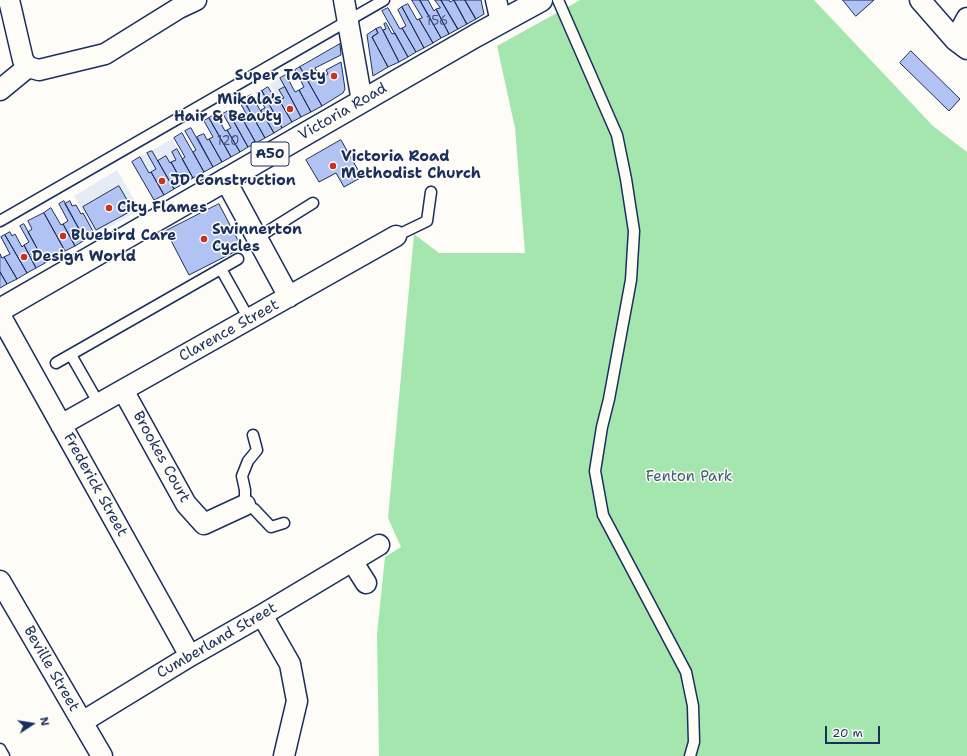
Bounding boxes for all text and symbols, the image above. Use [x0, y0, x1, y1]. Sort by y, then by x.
house number: 156 [426, 14, 448, 30]
place label: Super Tasty [235, 67, 326, 85]
marker: Super Tasty [329, 71, 339, 81]
street label: Victoria Road [296, 79, 390, 145]
place label: Mikala's Hair & Beauty [174, 91, 282, 126]
marker: Mikala's Hair & Beauty [285, 104, 295, 114]
house number: 120 [217, 134, 239, 150]
road number: A50 [251, 142, 289, 166]
place label: Victoria Road Methodist Church [341, 148, 481, 183]
marker: Victoria Road Methodist Church [328, 161, 338, 171]
place label: JD Construction [170, 172, 296, 190]
marker: JD Construction [157, 176, 167, 186]
place label: City Flames [117, 199, 207, 217]
marker: City Flames [104, 203, 114, 213]
place label: Swinnerton Cycles [212, 221, 302, 256]
place label: Bluebird Care [71, 227, 176, 245]
marker: Bluebird Care [58, 231, 68, 241]
marker: Swinnerton Cycles [199, 234, 209, 244]
place label: Design World [32, 248, 136, 266]
marker: Design World [19, 252, 29, 262]
street label: Clarence Street [176, 296, 282, 366]
street label: Brookes Court [128, 408, 194, 506]
street label: Frederick Street [59, 430, 131, 540]
park label: Fenton Park [646, 468, 732, 486]
street label: Cumberland Street [154, 599, 280, 683]
street label: Beville Street [19, 623, 83, 715]
north arrow [12, 704, 52, 744]
text: N [36, 716, 52, 727]
scale bar [827, 718, 882, 744]
text: 20 m [832, 725, 863, 741]

